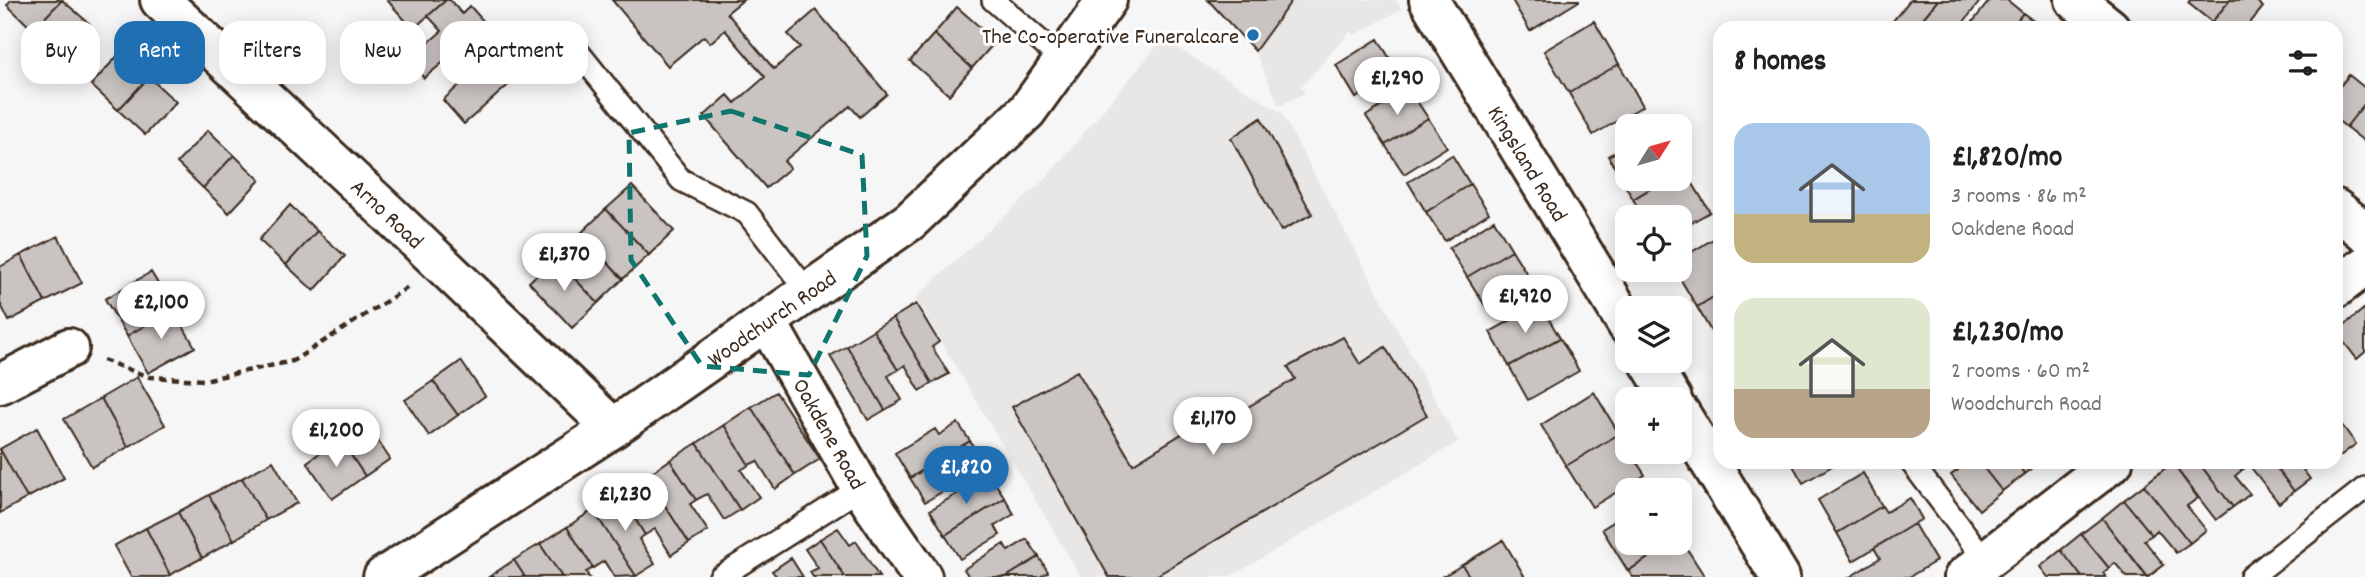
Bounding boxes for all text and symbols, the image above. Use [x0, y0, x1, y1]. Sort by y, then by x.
chip: Buy [21, 21, 100, 84]
chip: Rent [114, 21, 205, 84]
chip: Filters [219, 21, 326, 84]
chip: New [340, 21, 426, 84]
chip: Apartment [440, 21, 588, 84]
place label: The Co-operative Funeralcare [982, 22, 1239, 55]
marker: The Co-operative Funeralcare [1245, 27, 1261, 43]
text: 8 homes [1734, 42, 1826, 85]
icon: filters [2284, 44, 2322, 82]
pin: £1,290 [1340, 58, 1454, 117]
text: £1,290 [1370, 63, 1424, 96]
street label: Kingsland Road [1477, 100, 1574, 229]
north arrow [1615, 114, 1692, 191]
map controls [1615, 114, 1692, 555]
text: £1,820/mo [1951, 138, 2062, 181]
icon: home [1790, 151, 1874, 235]
street label: Arno Road [341, 173, 430, 259]
text: 3 rooms · 86 m² [1951, 181, 2087, 214]
button: locate [1615, 205, 1692, 282]
text: Oakdene Road [1951, 214, 2074, 247]
pin: £1,370 [507, 233, 621, 293]
text: £1,370 [538, 239, 590, 272]
street label: Woodchurch Road [702, 264, 845, 377]
pin: £1,920 [1468, 276, 1582, 335]
text: £1,920 [1498, 281, 1552, 314]
pin: £2,100 [104, 282, 218, 341]
text: £2,100 [133, 287, 189, 320]
button: layers [1615, 296, 1692, 373]
text: £1,230/mo [1951, 313, 2064, 356]
icon: home [1790, 326, 1874, 410]
text: 2 rooms · 60 m² [1951, 356, 2090, 389]
street label: Oakdene Road [782, 373, 872, 497]
button: + [1615, 387, 1692, 464]
text: Woodchurch Road [1951, 389, 2102, 422]
pin: £1,170 [1156, 398, 1270, 457]
text: £1,170 [1189, 403, 1237, 436]
pin: £1,200 [279, 410, 393, 469]
text: £1,200 [308, 415, 364, 448]
pin: £1,820 [909, 447, 1023, 506]
text: £1,820 [940, 452, 992, 485]
pin: £1,230 [568, 474, 682, 533]
button: − [1615, 478, 1692, 555]
text: £1,230 [598, 479, 652, 512]

